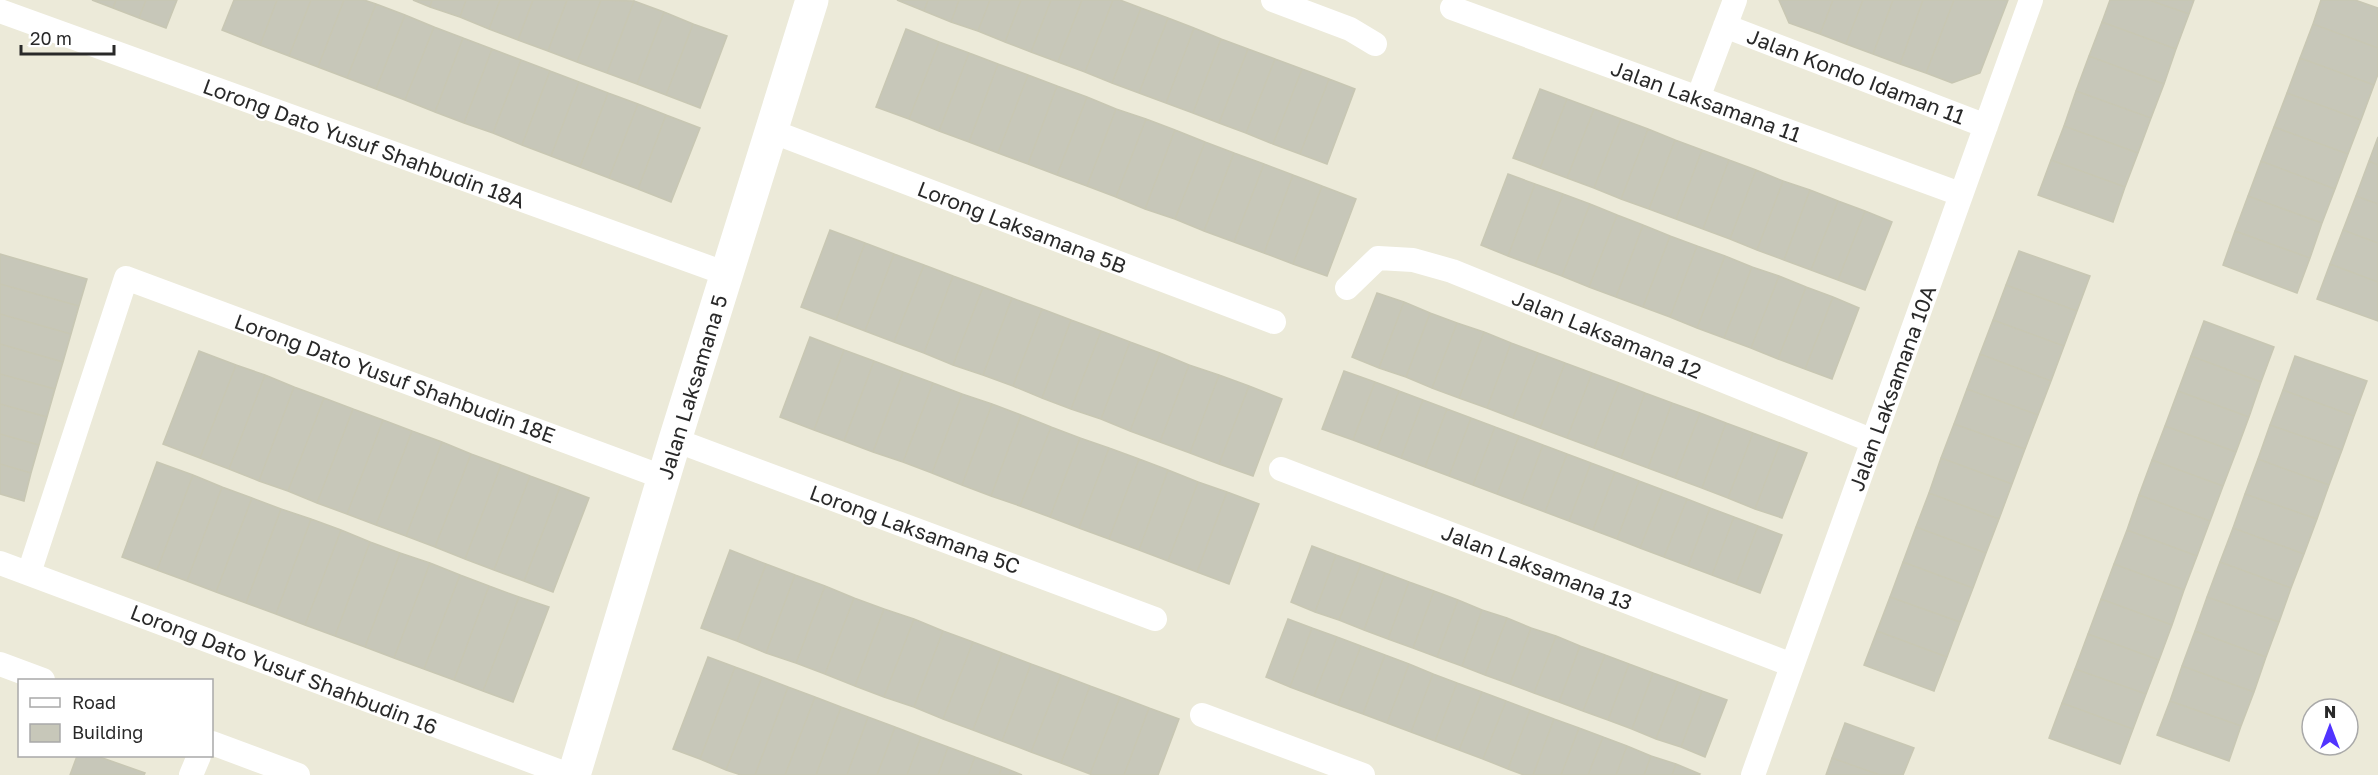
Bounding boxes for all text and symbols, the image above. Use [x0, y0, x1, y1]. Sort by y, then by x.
scale bar [21, 18, 114, 56]
street label: Jalan Kondo Idaman 11 [1744, 22, 1968, 130]
text: 20 m [30, 27, 72, 49]
street label: Jalan Laksamana 11 [1608, 55, 1804, 147]
street label: Lorong Dato Yusuf Shahbudin 18A [199, 73, 529, 213]
street label: Lorong Laksamana 5B [914, 175, 1130, 279]
street label: Jalan Laksamana 10A [1843, 282, 1941, 494]
street label: Jalan Laksamana 12 [1508, 284, 1706, 384]
street label: Jalan Laksamana 5 [652, 291, 732, 483]
street label: Lorong Dato Yusuf Shahbudin 18E [231, 308, 559, 448]
street label: Lorong Laksamana 5C [806, 479, 1024, 579]
street label: Jalan Laksamana 13 [1438, 519, 1636, 615]
street label: Lorong Dato Yusuf Shahbudin 16 [127, 598, 441, 740]
legend [18, 679, 213, 757]
text: Road [72, 691, 116, 713]
north arrow [2300, 697, 2360, 757]
text: N [2324, 702, 2336, 722]
text: Building [72, 721, 143, 743]

